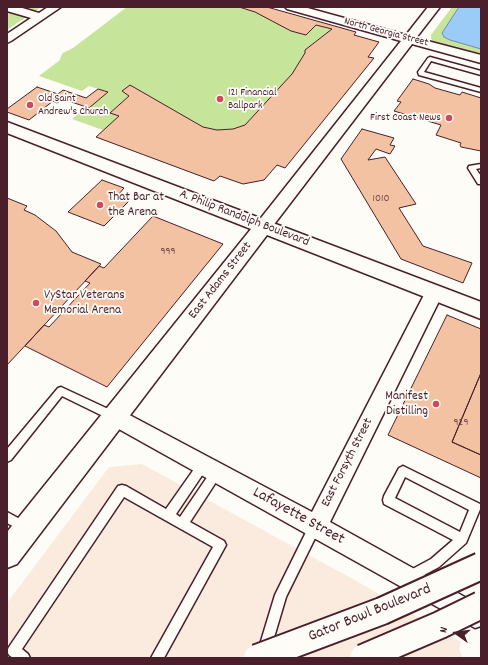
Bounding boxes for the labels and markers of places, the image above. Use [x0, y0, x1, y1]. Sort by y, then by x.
place label: 121 Financial Ballpark [228, 86, 277, 112]
place label: Old Saint Andrew's Church [38, 92, 108, 118]
marker: 121 Financial Ballpark [215, 94, 225, 104]
marker: Old Saint Andrew's Church [25, 100, 35, 110]
place label: First Coast News [370, 111, 441, 125]
marker: First Coast News [444, 113, 454, 123]
place label: That Bar at the Arena [108, 190, 164, 221]
marker: That Bar at the Arena [95, 200, 105, 210]
place label: VyStar Veterans Memorial Arena [44, 288, 125, 319]
marker: VyStar Veterans Memorial Arena [31, 298, 41, 308]
place label: Manifest Distilling [385, 389, 428, 420]
marker: Manifest Distilling [431, 399, 441, 409]

